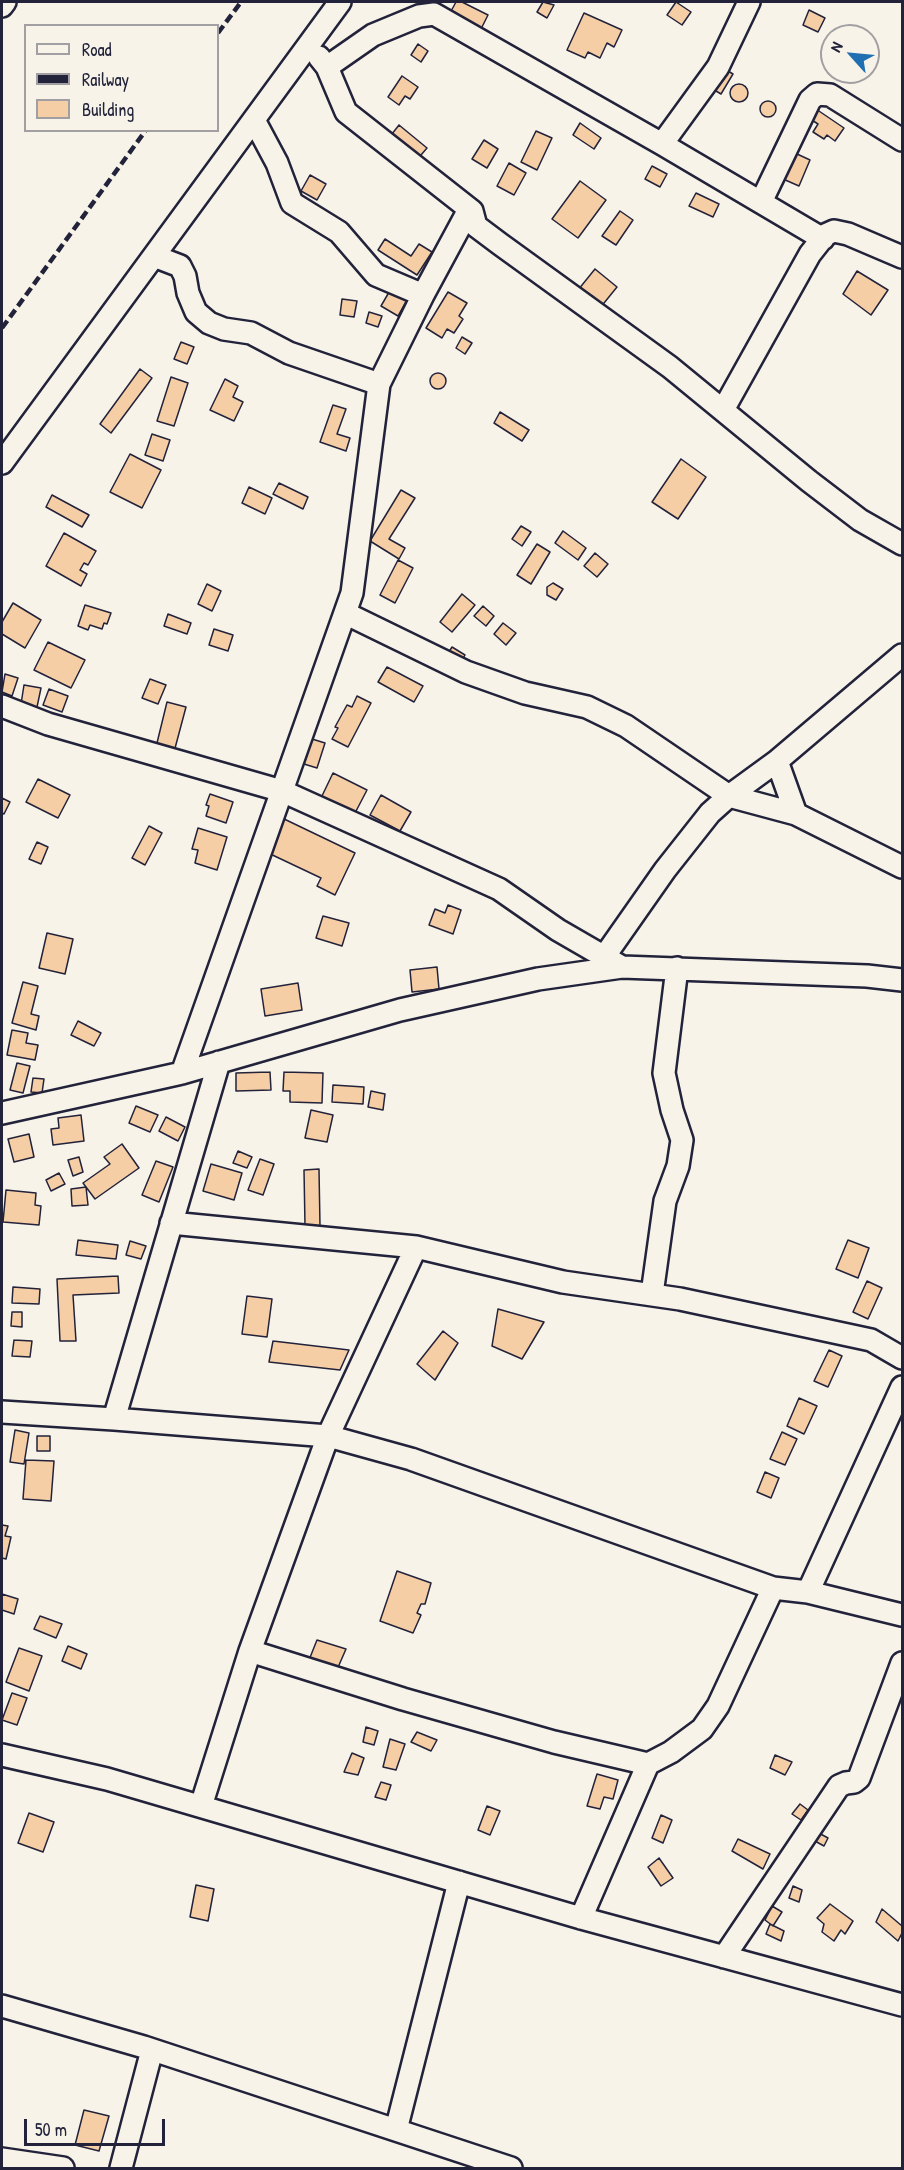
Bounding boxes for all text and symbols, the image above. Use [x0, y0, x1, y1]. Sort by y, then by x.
legend [24, 24, 219, 132]
north arrow [820, 24, 880, 84]
text: Road [82, 37, 112, 62]
text: N [824, 38, 847, 56]
text: Railway [82, 67, 129, 92]
text: Building [82, 97, 134, 122]
scale bar [27, 2107, 168, 2145]
text: 50 m [35, 2117, 67, 2142]

